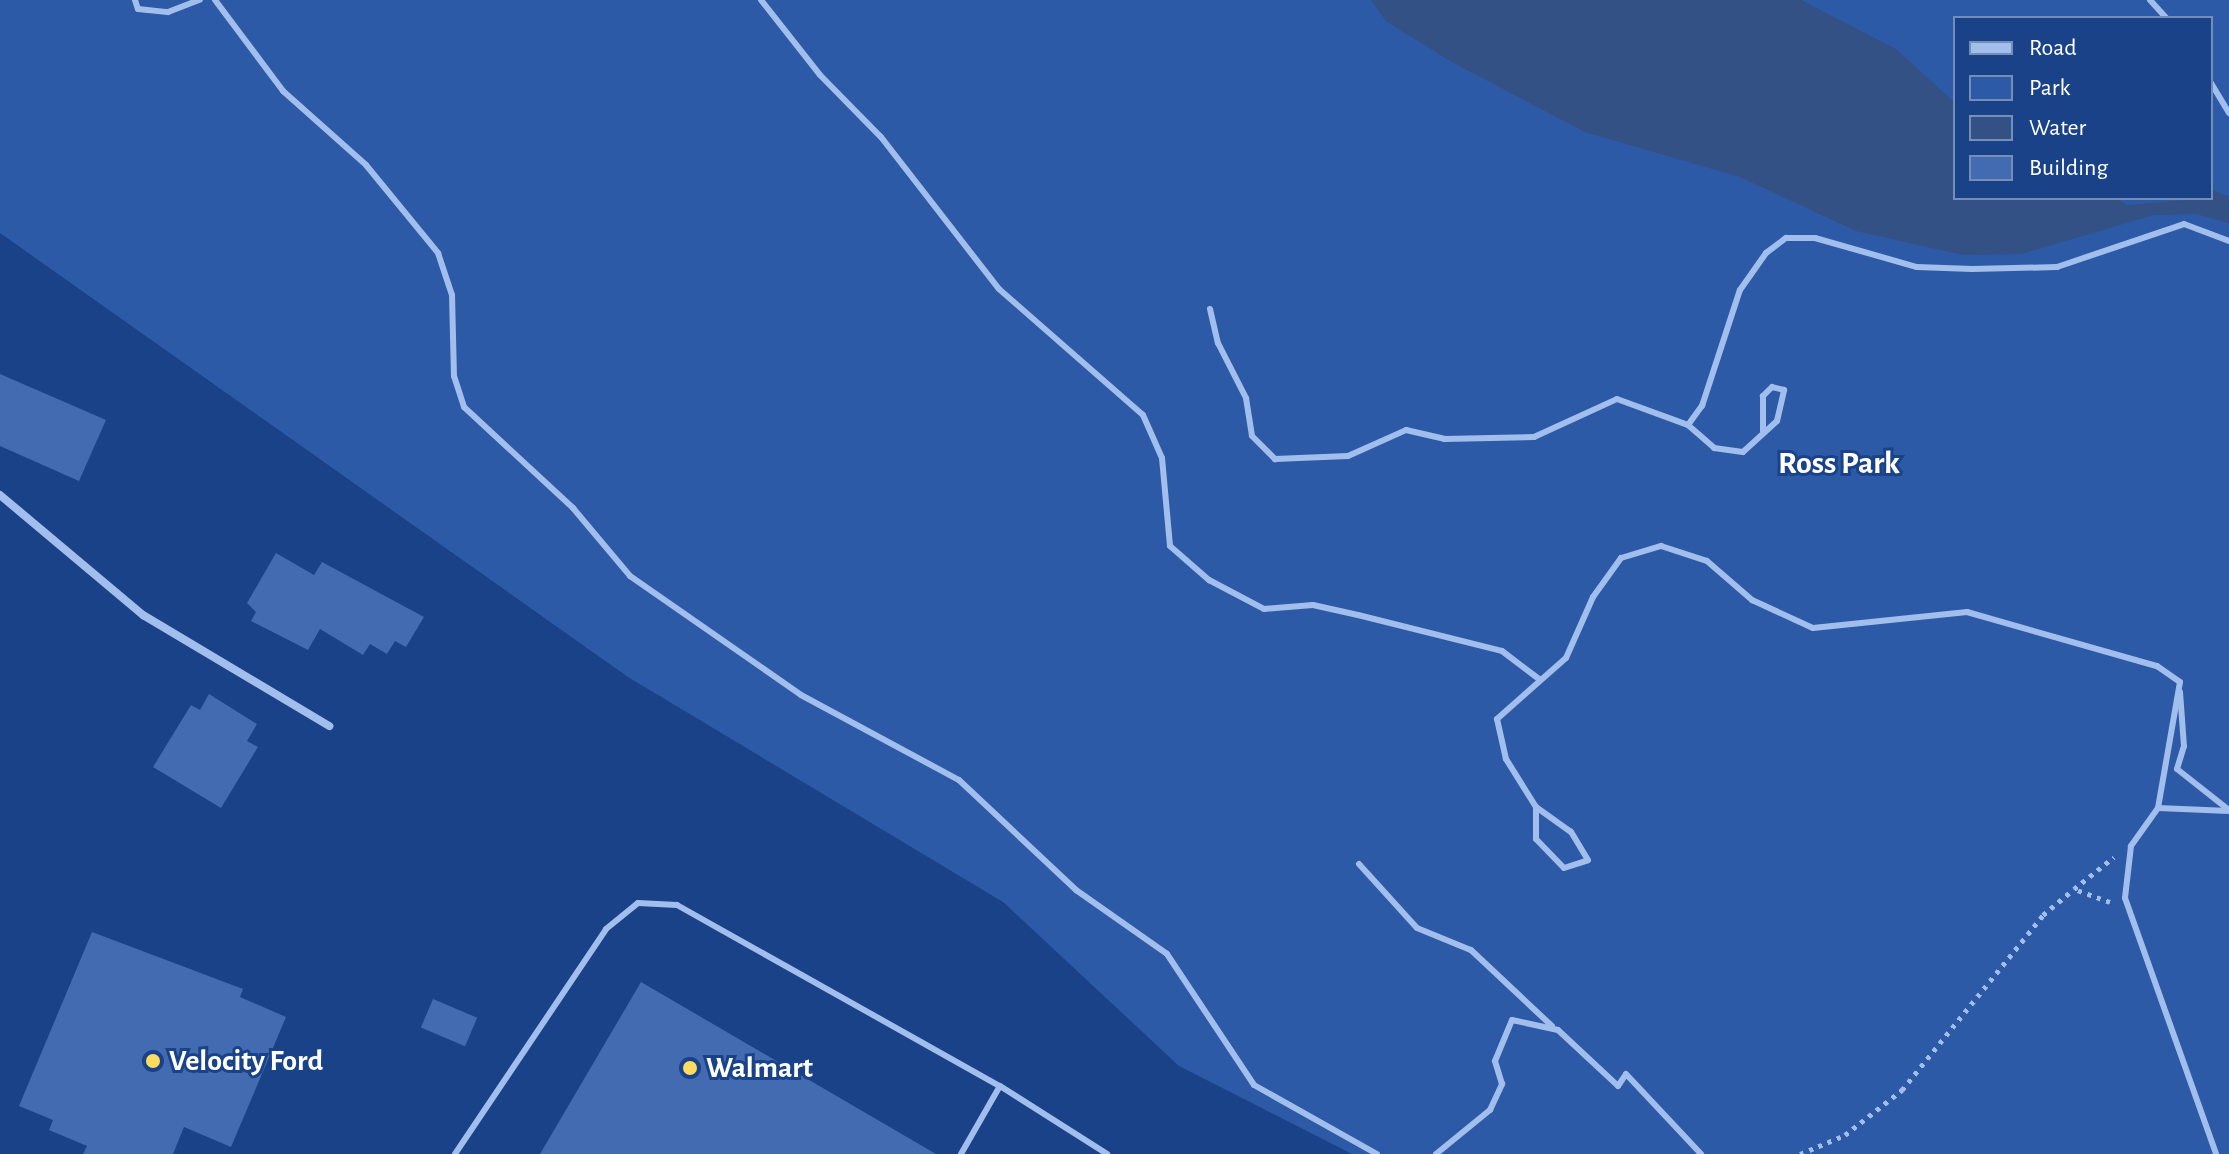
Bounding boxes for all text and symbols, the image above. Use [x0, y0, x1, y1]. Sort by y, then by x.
legend [1953, 16, 2213, 200]
text: Road [2029, 36, 2077, 60]
text: Park [2029, 76, 2070, 100]
text: Water [2029, 116, 2086, 140]
text: Building [2029, 156, 2108, 180]
district label: Ross Park [1778, 444, 1900, 482]
place label: Velocity Ford [169, 1043, 323, 1079]
place label: Walmart [706, 1050, 813, 1086]
marker: Velocity Ford [144, 1052, 162, 1070]
marker: Walmart [681, 1059, 699, 1077]

